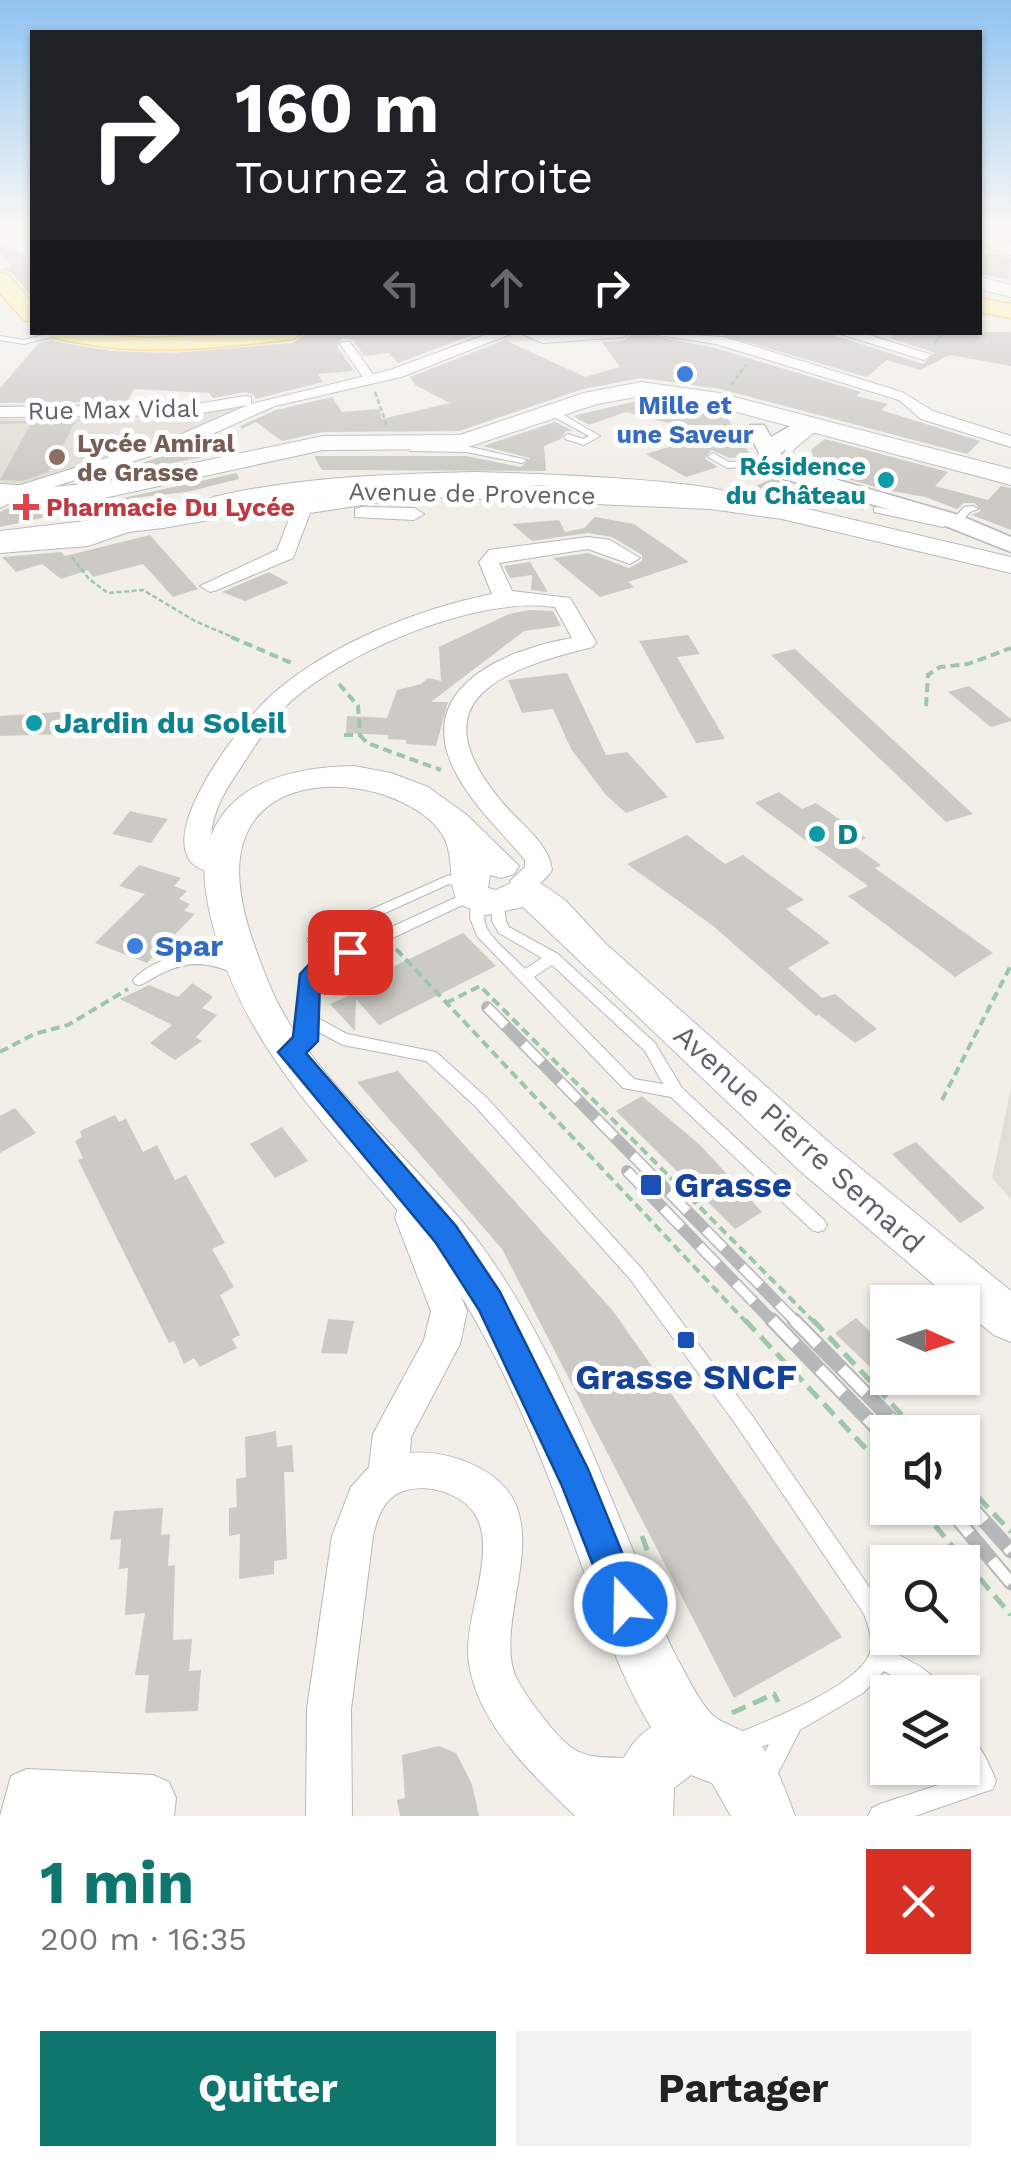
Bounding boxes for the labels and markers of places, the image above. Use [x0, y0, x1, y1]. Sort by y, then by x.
marker: Mille et une Saveur [674, 363, 696, 385]
place label: Mille et une Saveur [616, 391, 754, 449]
place label: Lycée Amiral de Grasse [77, 429, 236, 487]
marker: Lycée Amiral de Grasse [46, 446, 68, 468]
place label: Résidence du Château [726, 452, 866, 510]
marker: Résidence du Château [875, 469, 897, 491]
place label: Pharmacie Du Lycée [46, 493, 295, 522]
marker: Pharmacie Du Lycée [15, 496, 37, 518]
place label: Jardin du Soleil [54, 705, 286, 740]
marker: Jardin du Soleil [23, 712, 45, 734]
place label: D [837, 816, 859, 851]
marker: D [806, 823, 828, 845]
pin [308, 910, 393, 995]
place label: Spar [155, 928, 223, 963]
marker: Spar [124, 935, 146, 957]
place label: Grasse [674, 1164, 792, 1206]
marker: Grasse [638, 1172, 664, 1198]
marker: Grasse SNCF [675, 1329, 697, 1351]
place label: Grasse SNCF [575, 1356, 797, 1398]

